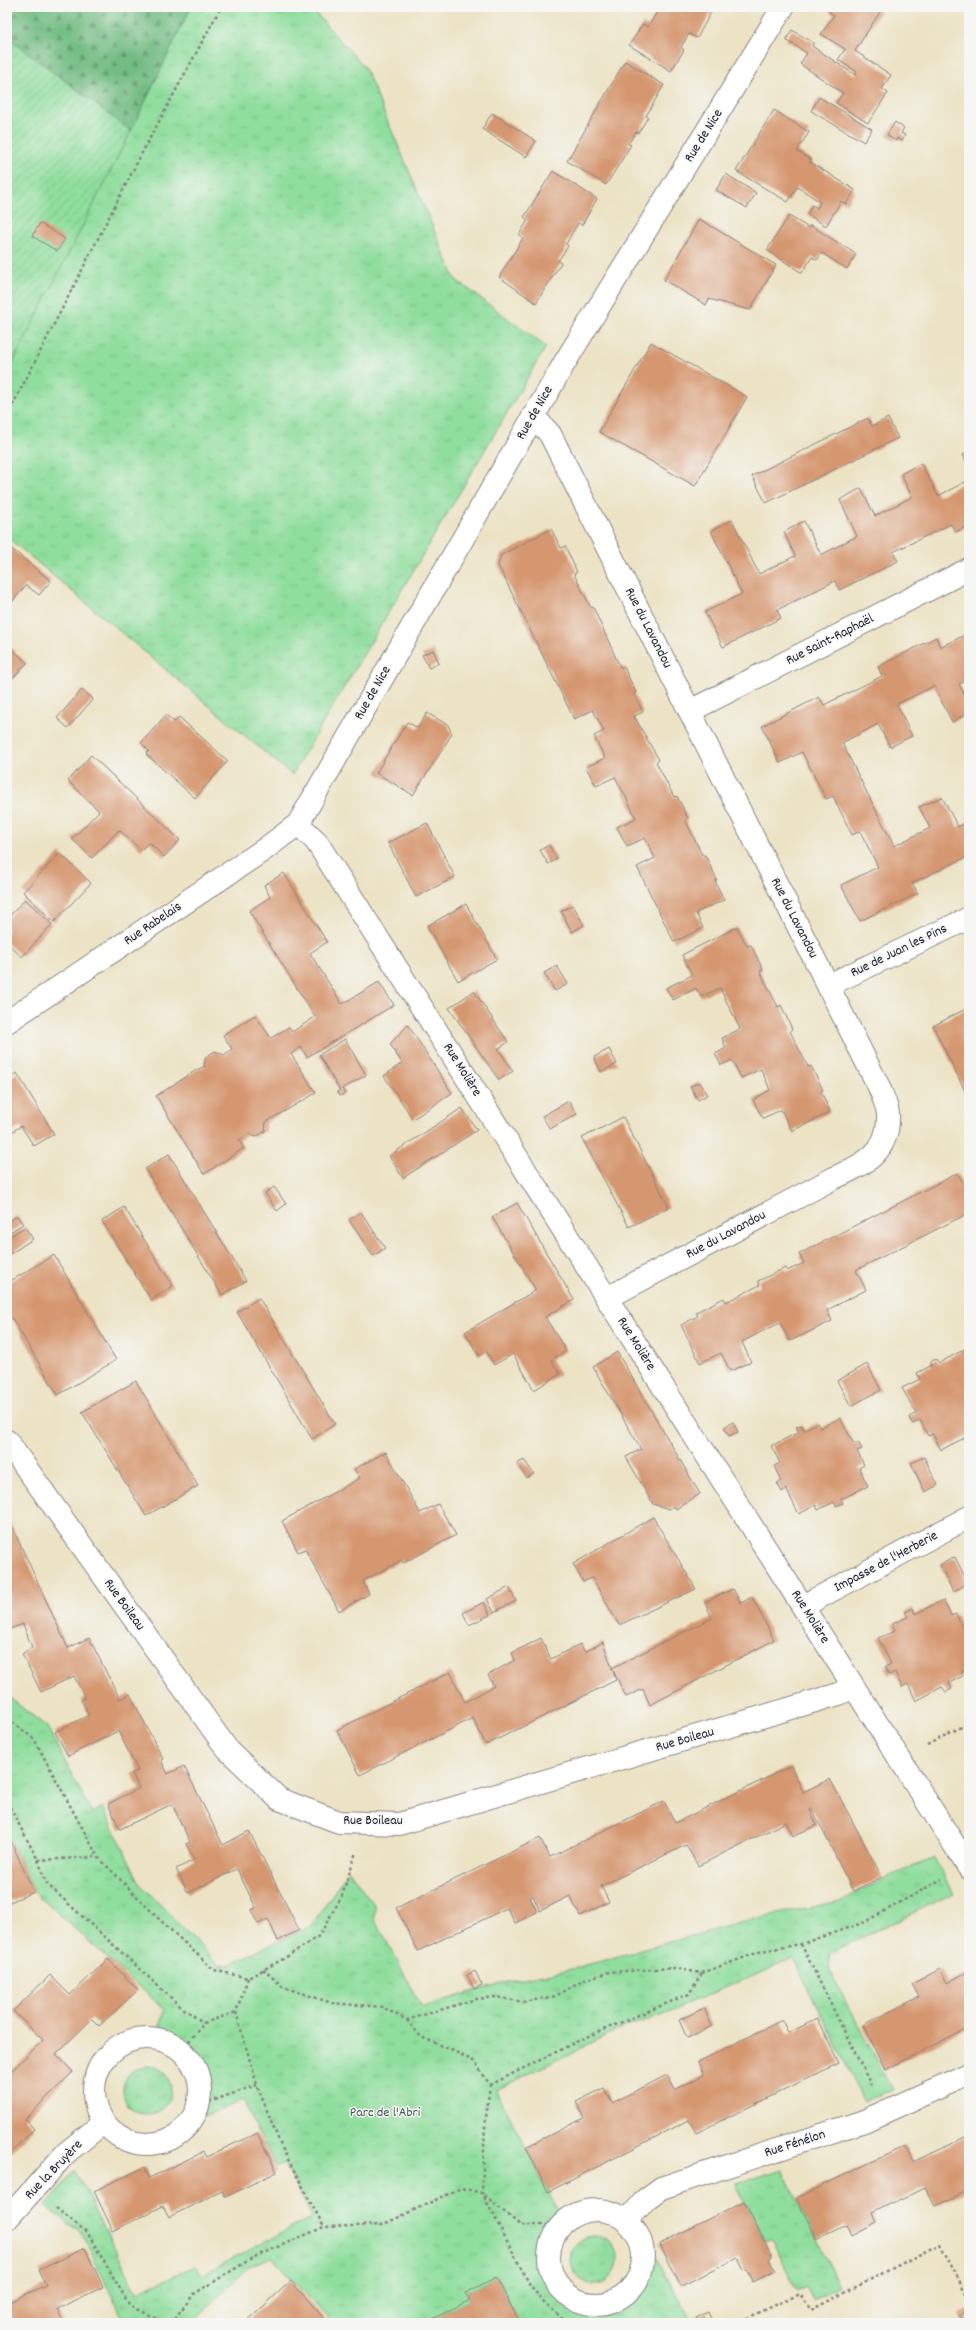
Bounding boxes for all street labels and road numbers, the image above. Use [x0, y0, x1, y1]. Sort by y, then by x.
street label: Rue de Nice [680, 106, 728, 166]
street label: Rue de Nice [511, 382, 559, 444]
street label: Rue du Lavandou [619, 584, 677, 672]
street label: Rue Saint-Raphaël [783, 609, 878, 671]
street label: Rue de Nice [349, 662, 397, 724]
street label: Rue du Lavandou [765, 874, 823, 962]
street label: Rue Rabelais [120, 897, 186, 951]
street label: Rue de Juan les Pins [847, 919, 951, 983]
street label: Rue Molière [438, 1039, 486, 1101]
street label: Rue du Lavandou [682, 1206, 770, 1264]
street label: Rue Molière [612, 1313, 660, 1375]
street label: Impasse de l'Herberie [831, 1526, 941, 1598]
street label: Rue Boileau [98, 1575, 150, 1635]
street label: Rue Molière [786, 1586, 834, 1648]
street label: Rue Boileau [654, 1722, 716, 1758]
street label: Rue Boileau [343, 1811, 403, 1831]
street label: Rue Fénélon [762, 2125, 828, 2163]
street label: Rue la Bruyère [20, 2136, 88, 2204]

